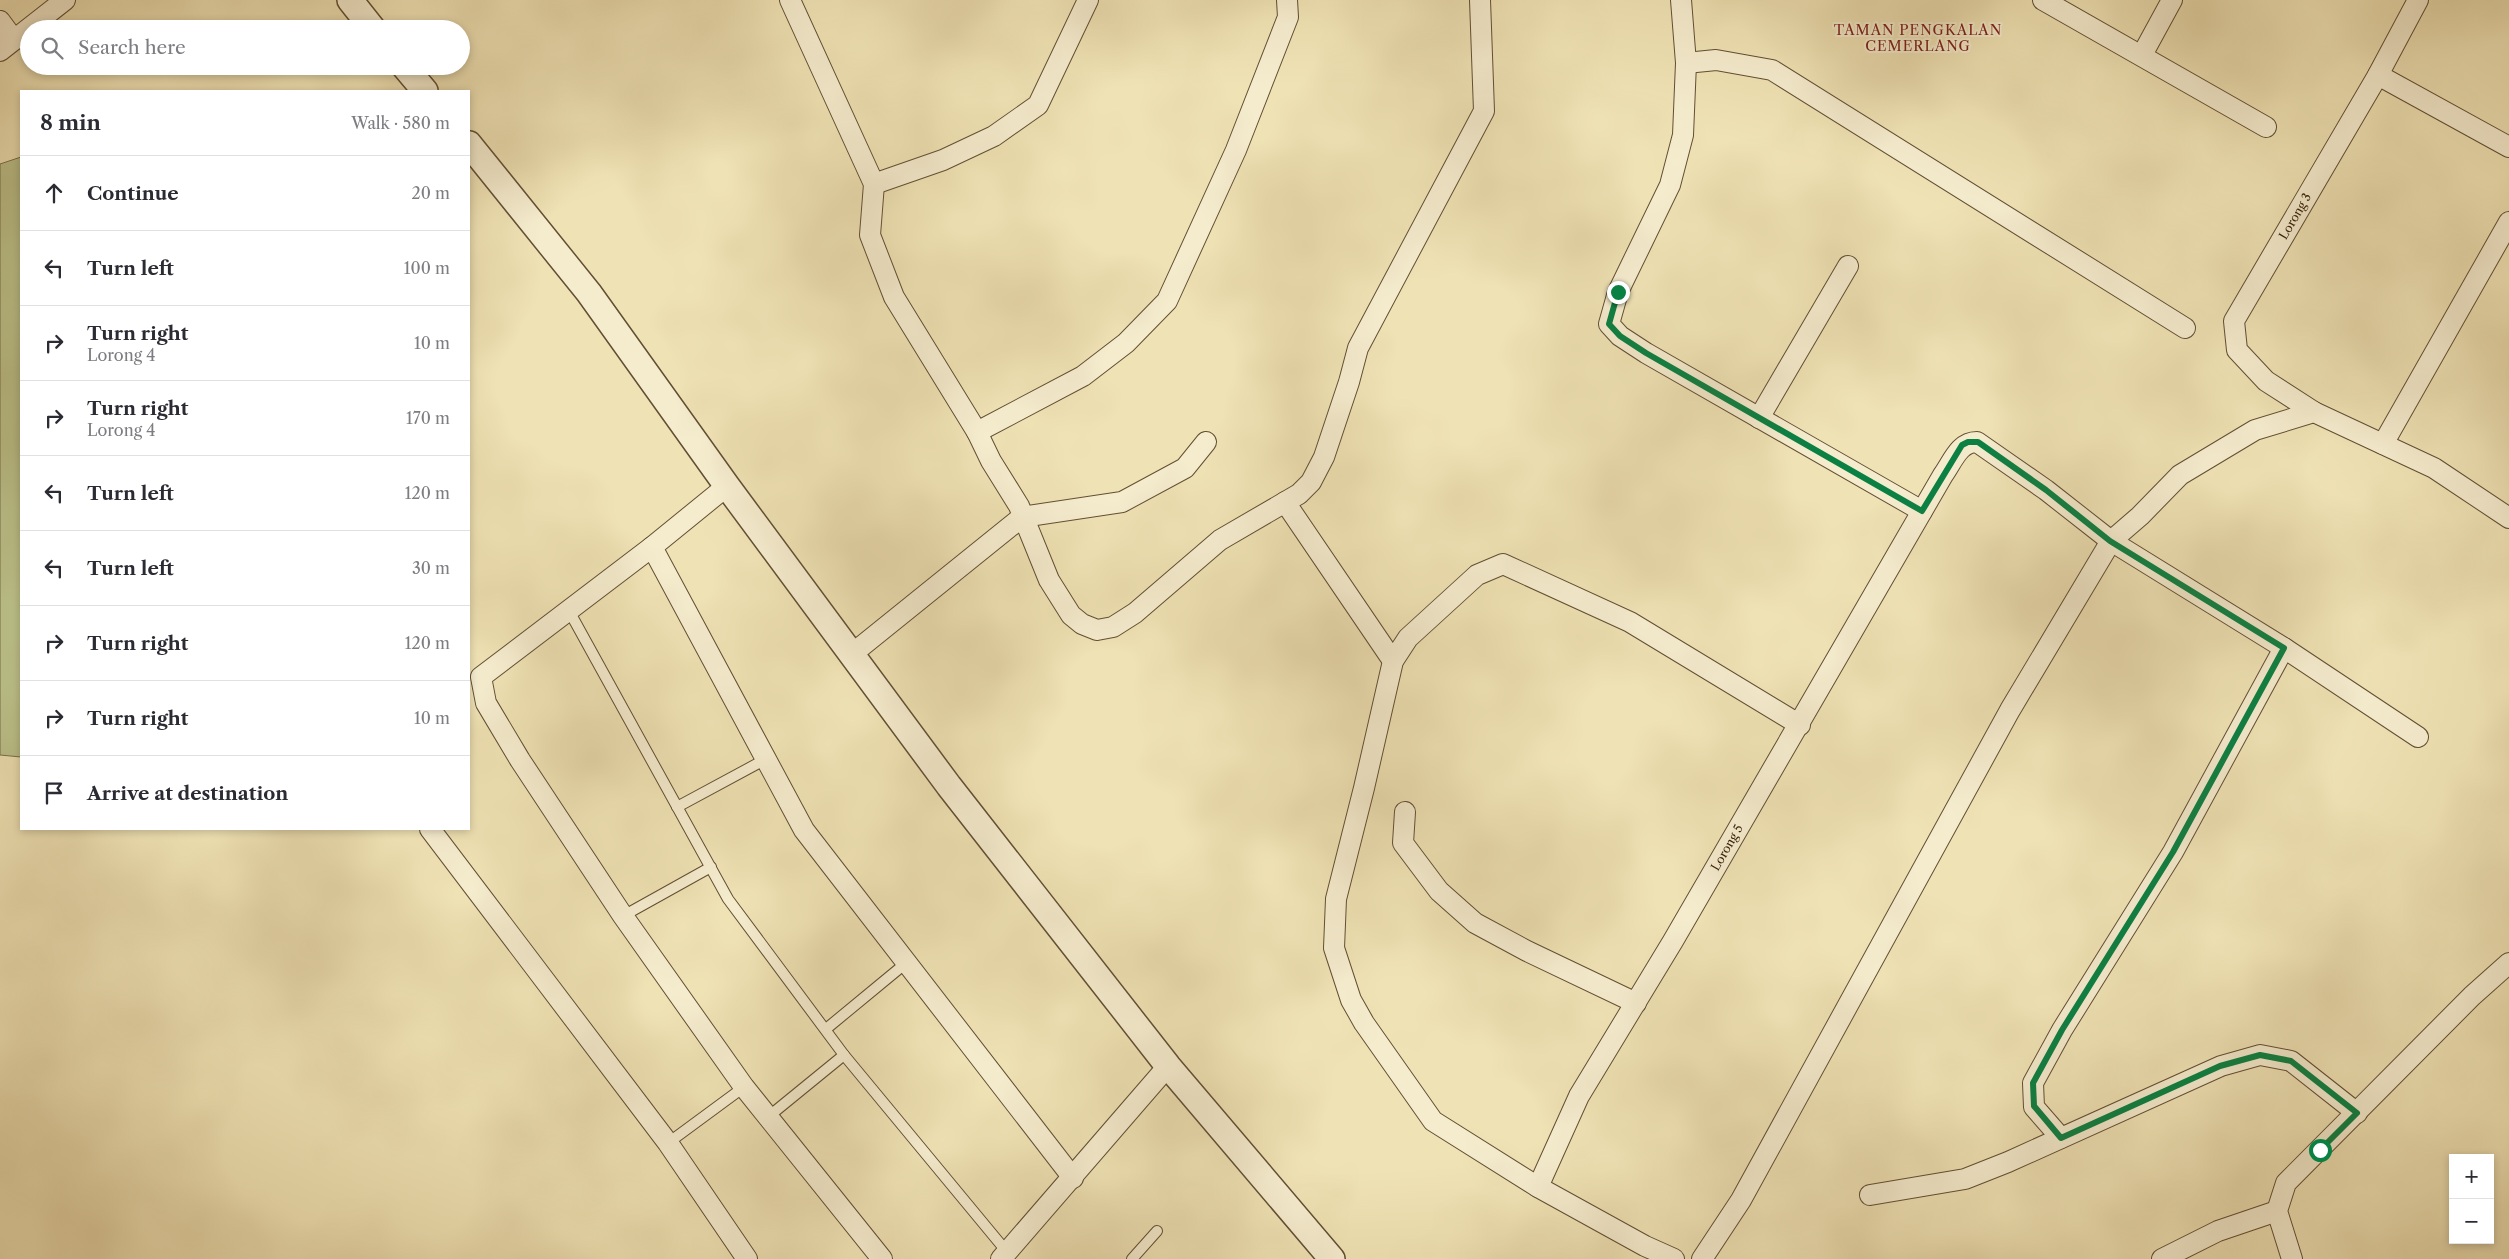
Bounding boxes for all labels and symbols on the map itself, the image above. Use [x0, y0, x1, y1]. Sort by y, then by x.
district label: TAMAN PENGKALAN CEMERLANG [1834, 21, 2002, 55]
street label: Lorong 3 [2275, 190, 2314, 242]
route end [1607, 281, 1630, 304]
street label: Lorong 5 [1707, 822, 1746, 873]
route start [2309, 1139, 2332, 1162]

